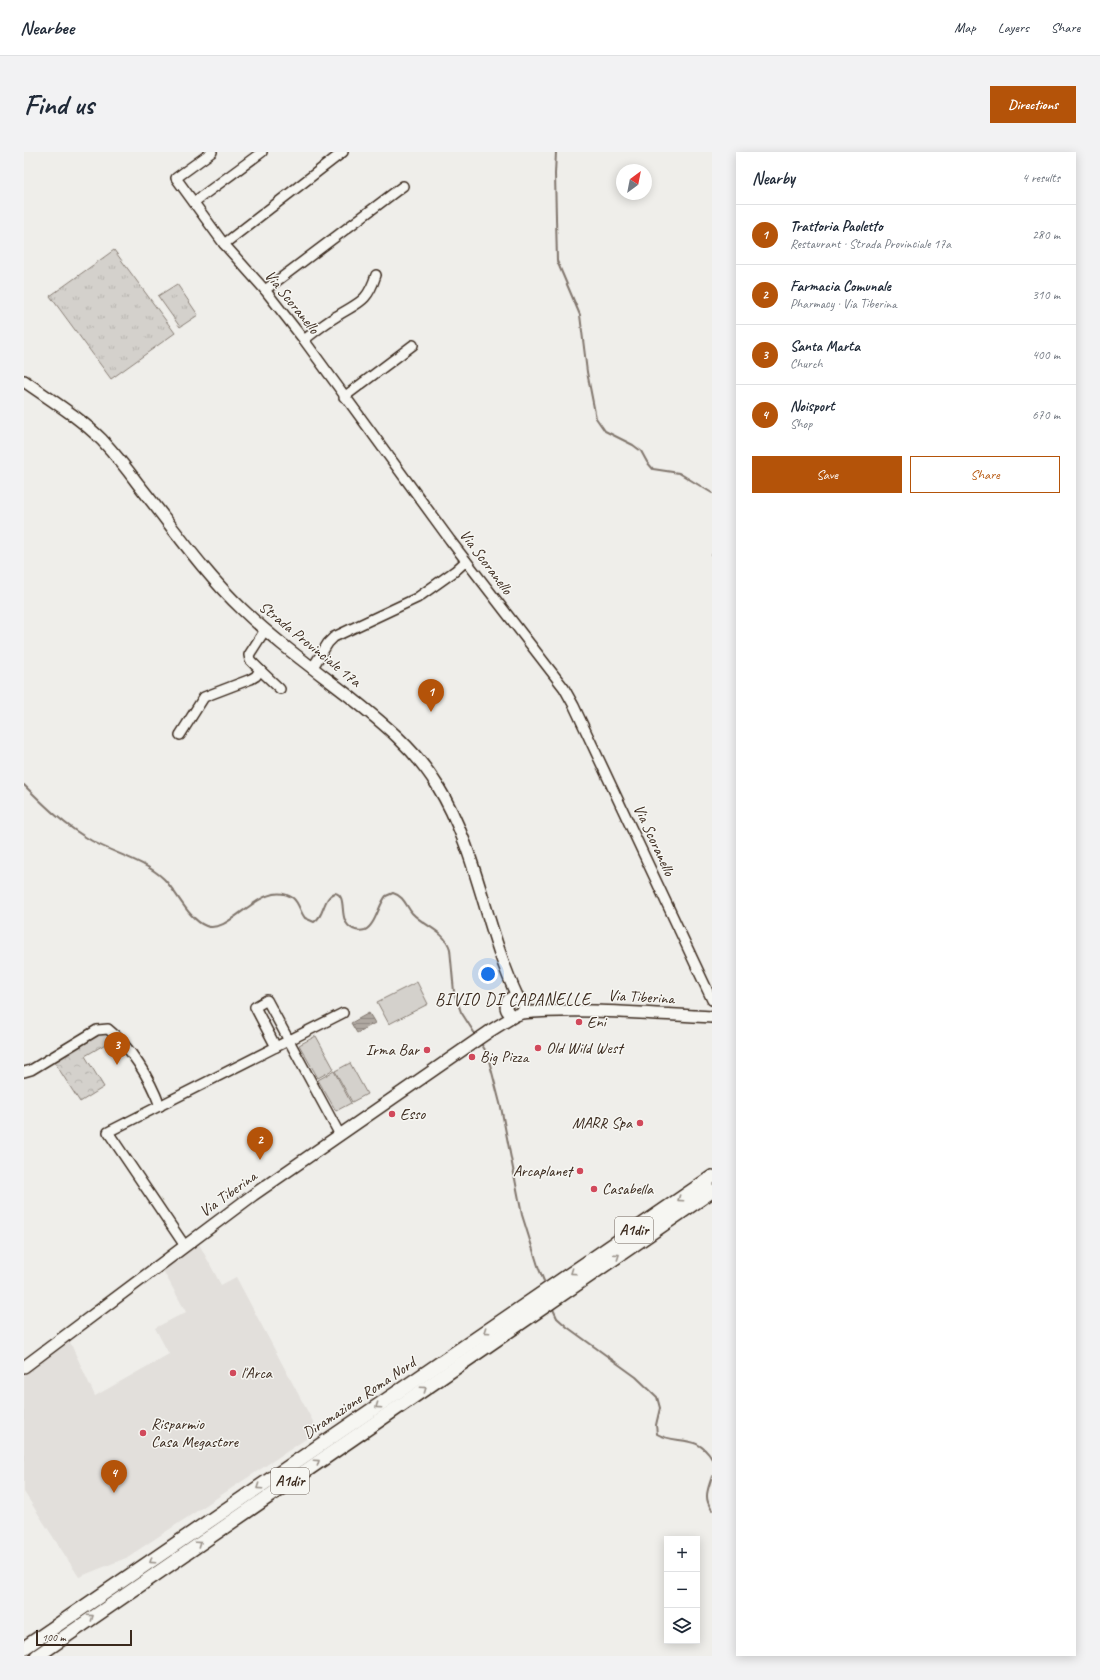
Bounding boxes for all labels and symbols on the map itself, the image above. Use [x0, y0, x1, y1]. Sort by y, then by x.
north arrow [616, 164, 652, 200]
street label: Via Scoranello [260, 266, 325, 339]
street label: Via Scoranello [455, 525, 518, 600]
street label: Strada Provinciale 17a [255, 597, 366, 692]
pin: 1 [418, 679, 444, 712]
street label: Via Scoranello [629, 801, 680, 880]
your location [478, 964, 498, 984]
street label: Via Tiberina [607, 985, 676, 1009]
district label: BIVIO DI CAPANELLE [435, 989, 592, 1010]
place label: Eni [587, 1012, 608, 1032]
marker: Eni [574, 1017, 584, 1027]
pin: 3 [104, 1032, 130, 1065]
place label: Old Wild West [546, 1038, 625, 1058]
place label: Irma Bar [366, 1040, 420, 1060]
marker: Old Wild West [533, 1043, 543, 1053]
marker: Irma Bar [422, 1045, 432, 1055]
place label: Big Pizza [480, 1047, 530, 1067]
marker: Big Pizza [467, 1052, 477, 1062]
place label: Esso [400, 1104, 426, 1124]
marker: Esso [387, 1109, 397, 1119]
place label: MARR Spa [572, 1113, 633, 1133]
marker: MARR Spa [635, 1118, 645, 1128]
pin: 2 [247, 1127, 273, 1160]
place label: Arcaplanet [513, 1161, 575, 1181]
street label: Via Tiberina [195, 1166, 262, 1222]
marker: Arcaplanet [575, 1166, 585, 1176]
place label: Casabella [602, 1179, 654, 1199]
marker: Casabella [589, 1184, 599, 1194]
one-way arrow [677, 1194, 684, 1202]
road number: A1dir [615, 1217, 653, 1243]
one-way arrow [613, 1253, 620, 1261]
one-way arrow [570, 1267, 577, 1274]
one-way arrow [484, 1326, 491, 1333]
street label: Diramazione Roma Nord [299, 1351, 422, 1443]
place label: l'Arca [241, 1363, 273, 1383]
marker: l'Arca [228, 1368, 238, 1378]
one-way arrow [420, 1387, 427, 1394]
one-way arrow [375, 1401, 382, 1409]
place label: Risparmio Casa Megastore [151, 1414, 240, 1452]
marker: Risparmio Casa Megastore [138, 1428, 148, 1438]
one-way arrow [313, 1459, 320, 1467]
pin: 4 [101, 1460, 127, 1493]
road number: A1dir [271, 1468, 309, 1494]
one-way arrow [256, 1482, 263, 1490]
one-way arrow [194, 1542, 201, 1549]
one-way arrow [149, 1556, 156, 1563]
one-way arrow [87, 1615, 94, 1622]
scale bar [36, 1628, 132, 1647]

